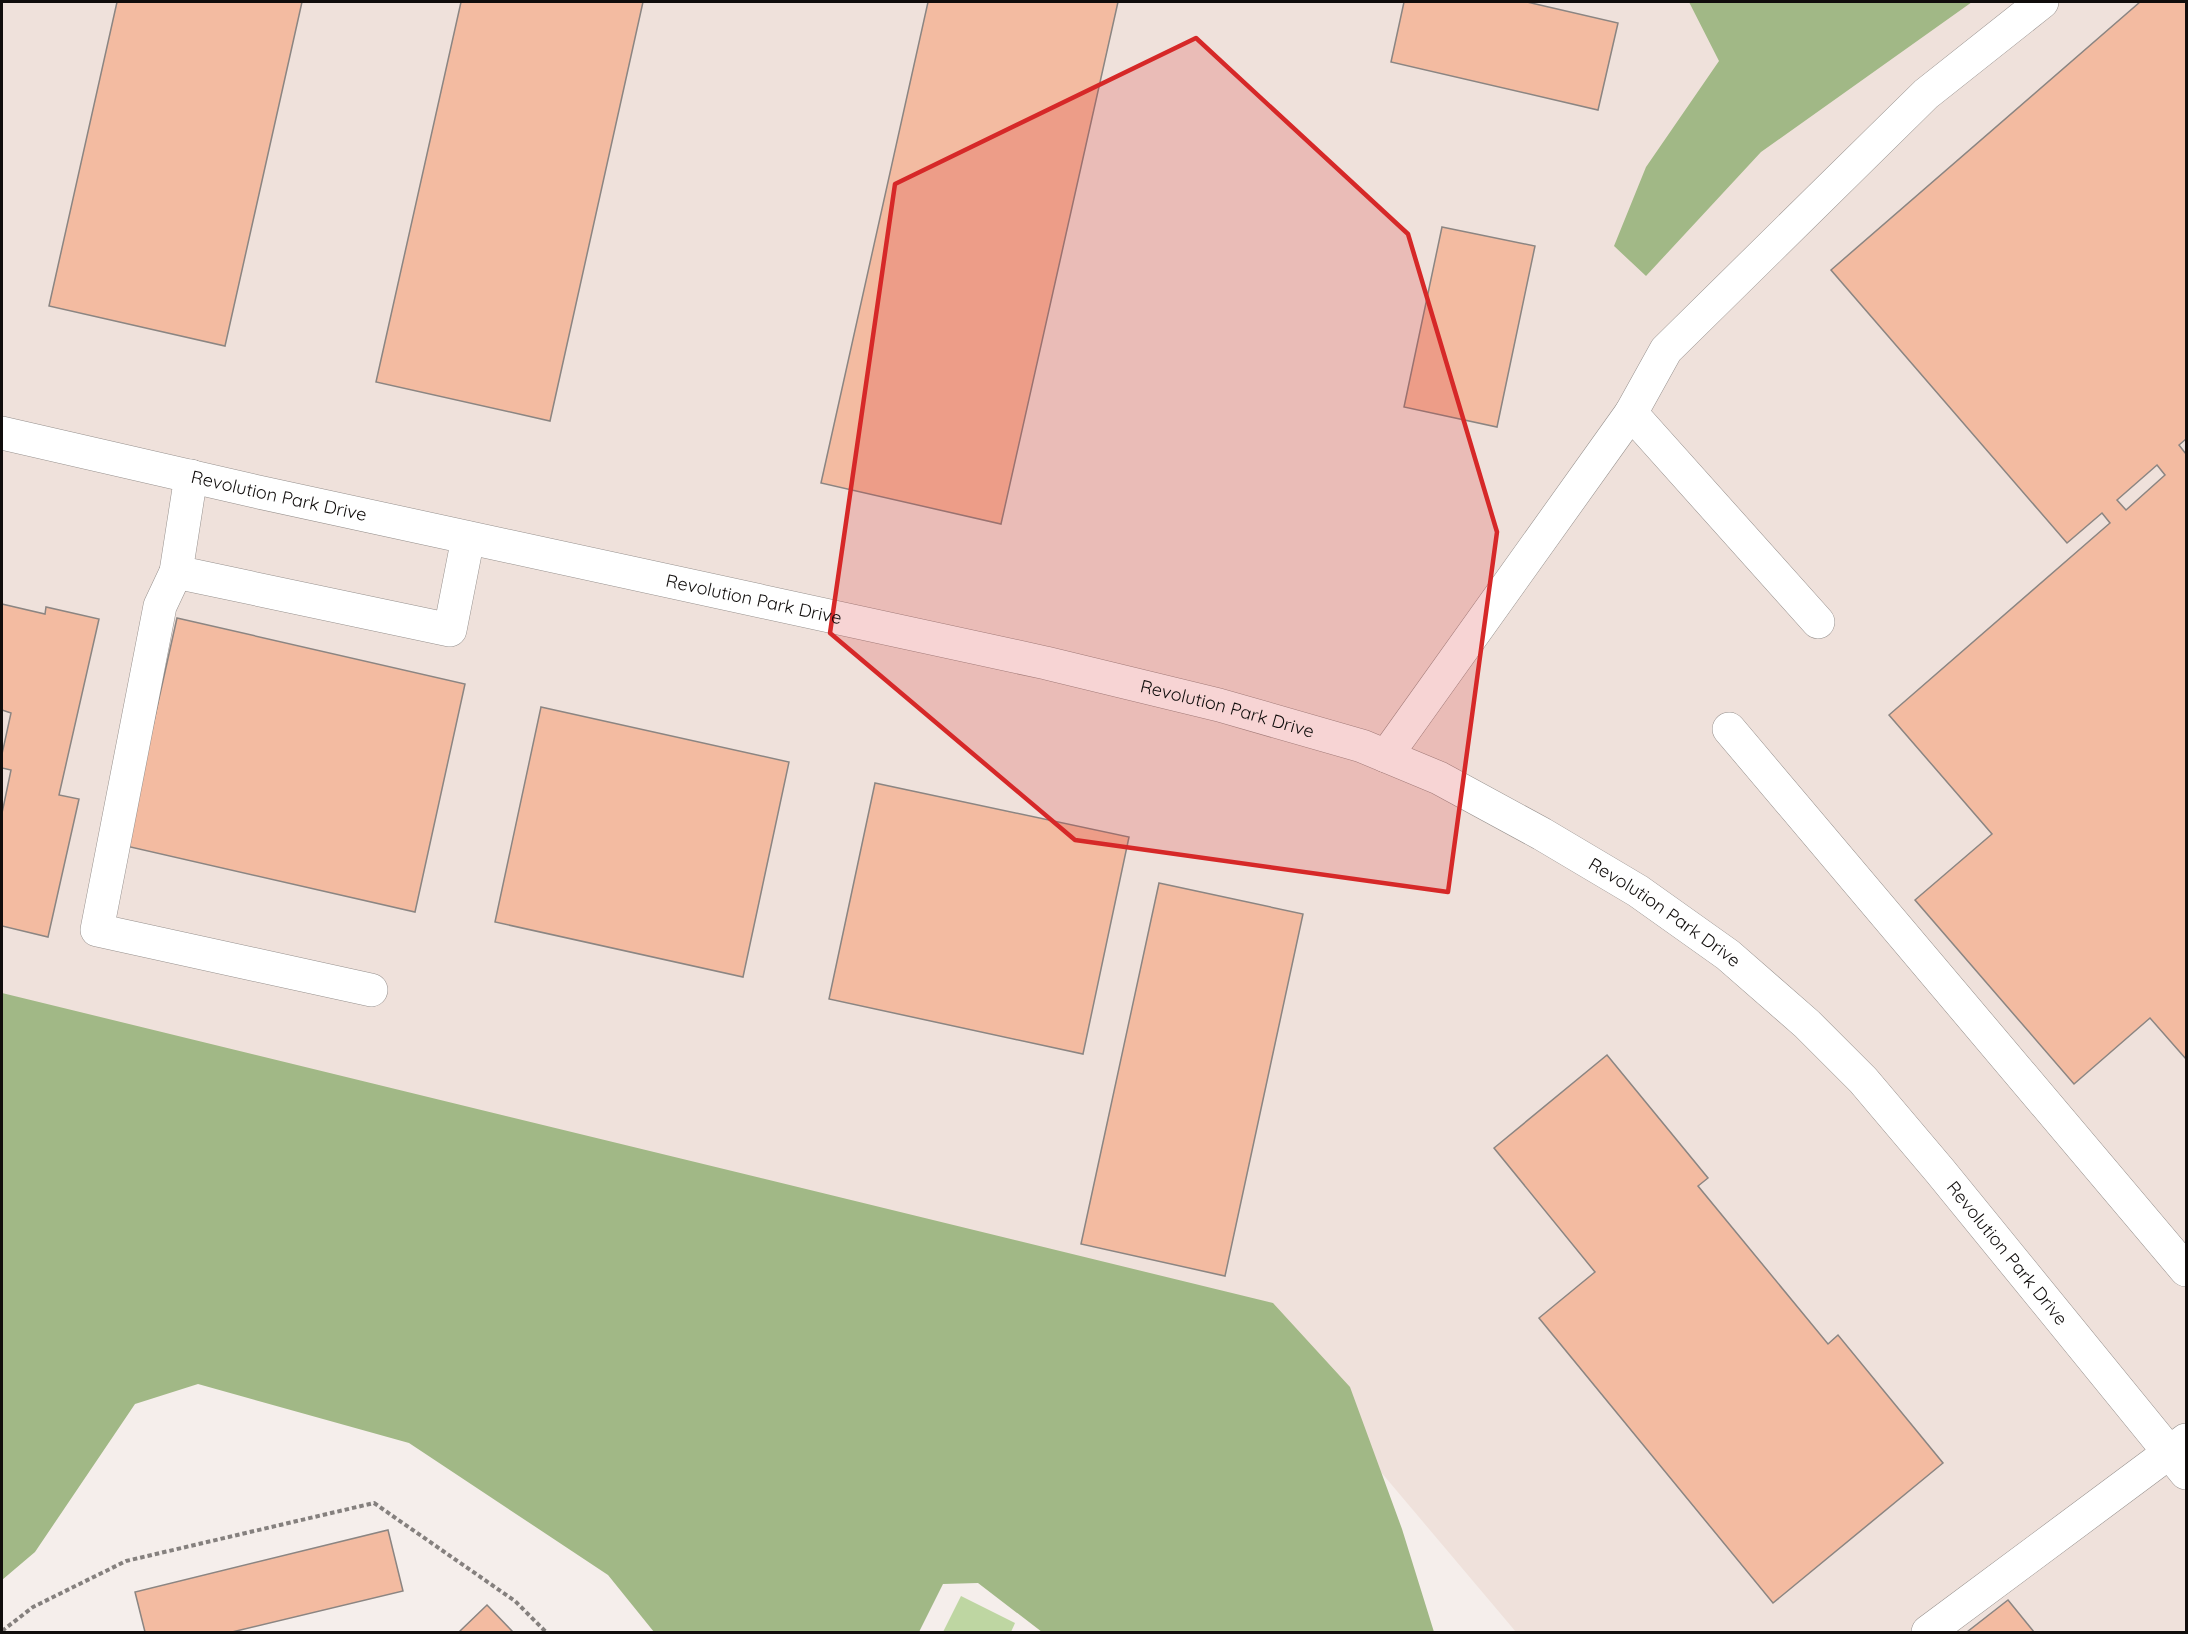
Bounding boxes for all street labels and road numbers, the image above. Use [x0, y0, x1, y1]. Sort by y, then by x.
street label: Revolution Park Drive [189, 465, 369, 526]
street label: Revolution Park Drive [664, 569, 844, 629]
street label: Revolution Park Drive [1138, 674, 1317, 743]
street label: Revolution Park Drive [1584, 852, 1746, 972]
street label: Revolution Park Drive [1942, 1176, 2073, 1330]

